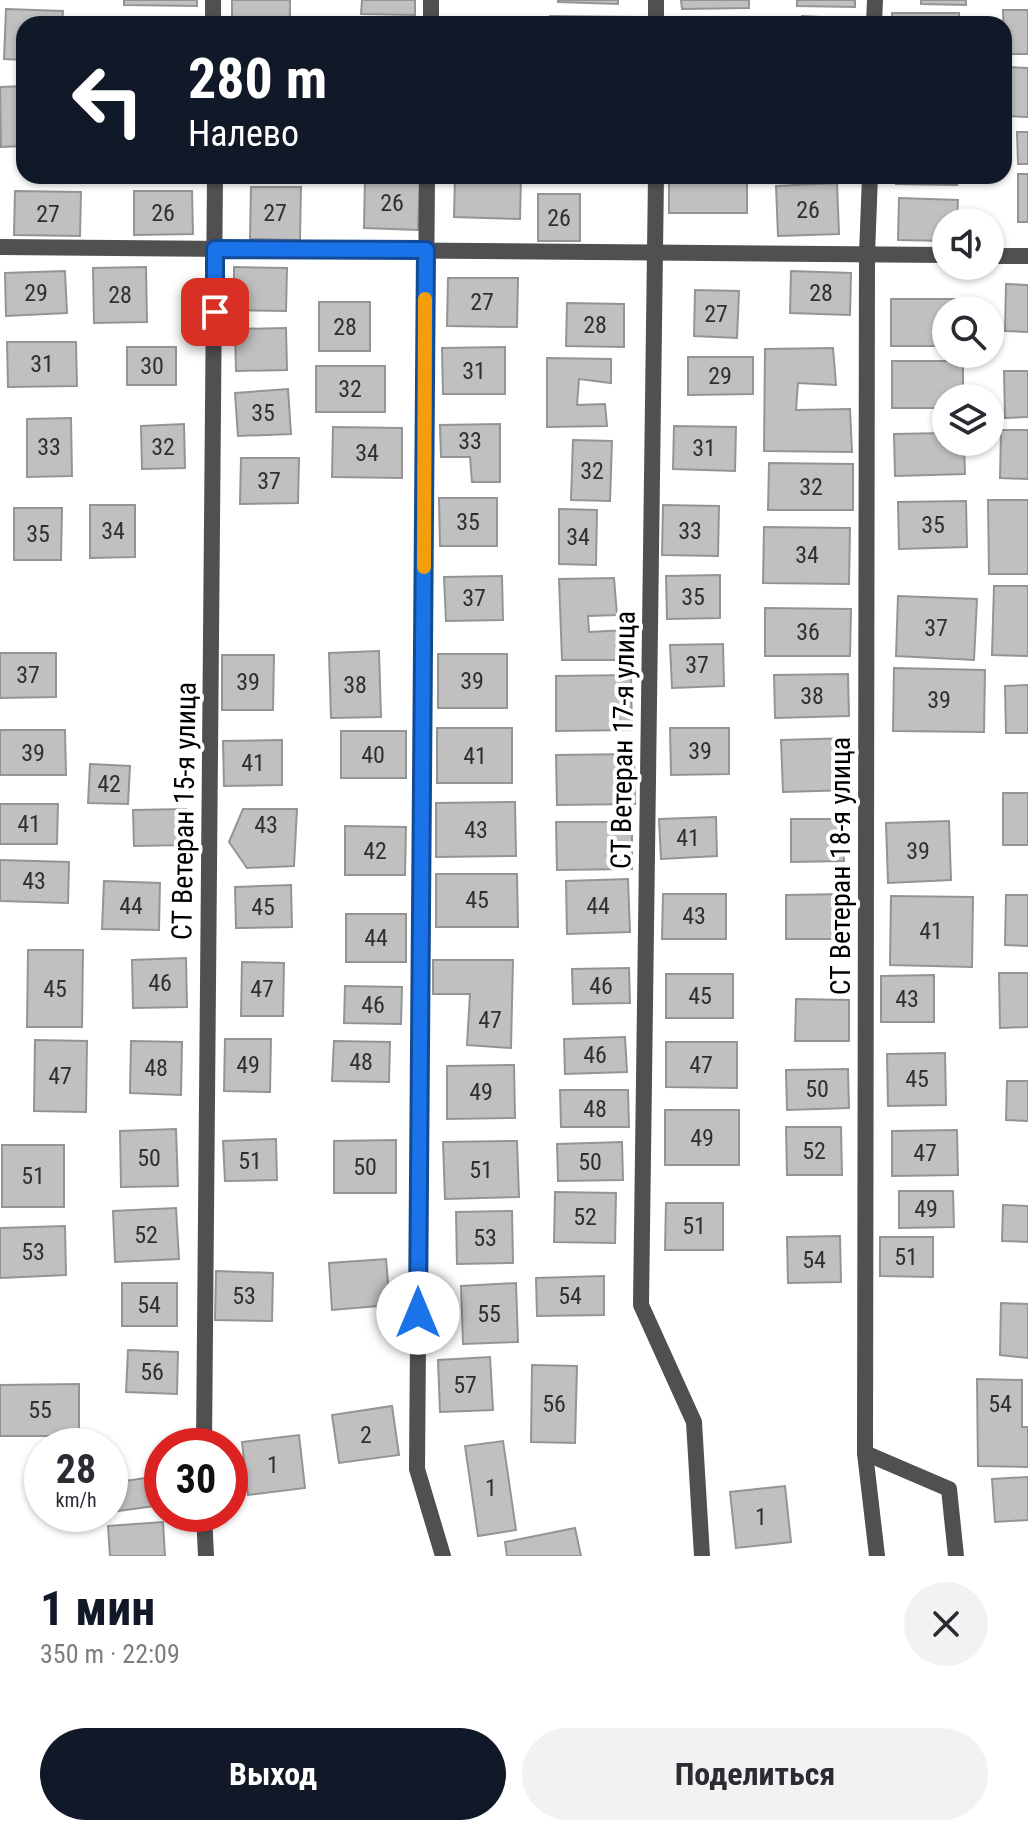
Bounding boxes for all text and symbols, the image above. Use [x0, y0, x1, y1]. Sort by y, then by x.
text: 280 m [188, 46, 327, 112]
icon: left [56, 48, 160, 152]
text: Налево [188, 113, 299, 155]
house number: 26 [380, 189, 404, 217]
house number: 26 [796, 196, 820, 224]
house number: 26 [151, 199, 175, 227]
house number: 27 [263, 199, 287, 227]
house number: 27 [36, 200, 60, 228]
house number: 26 [547, 204, 571, 232]
map controls [932, 208, 1004, 456]
button: sound [932, 208, 1004, 280]
pin [181, 278, 249, 346]
house number: 29 [24, 279, 48, 307]
house number: 28 [809, 279, 833, 307]
house number: 28 [108, 281, 132, 309]
house number: 27 [470, 288, 494, 316]
icon: arrive [193, 290, 237, 334]
button: search [932, 296, 1004, 368]
house number: 27 [704, 300, 728, 328]
house number: 28 [583, 311, 607, 339]
house number: 28 [333, 313, 357, 341]
house number: 31 [30, 350, 54, 378]
house number: 30 [140, 352, 164, 380]
house number: 31 [462, 357, 486, 385]
house number: 29 [708, 362, 732, 390]
house number: 32 [338, 375, 362, 403]
button: layers [932, 384, 1004, 456]
house number: 35 [251, 399, 275, 427]
house number: 33 [458, 427, 482, 455]
house number: 33 [37, 433, 61, 461]
house number: 32 [151, 433, 175, 461]
house number: 31 [692, 434, 716, 462]
house number: 34 [355, 439, 379, 467]
house number: 32 [580, 457, 604, 485]
house number: 37 [257, 467, 281, 495]
house number: 32 [799, 473, 823, 501]
house number: 35 [456, 508, 480, 536]
house number: 35 [921, 511, 945, 539]
house number: 34 [101, 517, 125, 545]
house number: 33 [678, 517, 702, 545]
house number: 35 [26, 520, 50, 548]
house number: 34 [566, 523, 590, 551]
house number: 34 [795, 541, 819, 569]
house number: 35 [681, 583, 705, 611]
house number: 37 [462, 584, 486, 612]
street label: СТ Ветеран 17-я улица [604, 611, 642, 869]
house number: 37 [924, 614, 948, 642]
house number: 36 [796, 618, 820, 646]
house number: 37 [685, 651, 709, 679]
house number: 37 [16, 661, 40, 689]
house number: 39 [460, 667, 484, 695]
house number: 39 [236, 668, 260, 696]
house number: 38 [343, 671, 367, 699]
street label: СТ Ветеран 15-я улица [165, 682, 203, 940]
house number: 38 [800, 682, 824, 710]
house number: 39 [927, 686, 951, 714]
house number: 39 [688, 737, 712, 765]
street label: СТ Ветеран 18-я улица [824, 737, 857, 995]
house number: 39 [21, 739, 45, 767]
house number: 40 [361, 741, 385, 769]
house number: 41 [463, 742, 487, 770]
house number: 41 [241, 749, 265, 777]
house number: 42 [97, 770, 121, 798]
house number: 41 [17, 810, 41, 838]
house number: 43 [254, 811, 278, 839]
house number: 43 [464, 816, 488, 844]
house number: 41 [676, 824, 700, 852]
house number: 42 [363, 837, 387, 865]
house number: 39 [906, 837, 930, 865]
house number: 43 [22, 867, 46, 895]
house number: 45 [465, 886, 489, 914]
house number: 44 [119, 892, 143, 920]
house number: 44 [586, 892, 610, 920]
house number: 45 [251, 893, 275, 921]
house number: 43 [682, 902, 706, 930]
house number: 41 [919, 917, 943, 945]
house number: 44 [364, 924, 388, 952]
house number: 46 [148, 969, 172, 997]
house number: 46 [589, 972, 613, 1000]
house number: 45 [43, 975, 67, 1003]
house number: 47 [250, 975, 274, 1003]
house number: 45 [688, 982, 712, 1010]
house number: 43 [895, 985, 919, 1013]
house number: 46 [361, 991, 385, 1019]
house number: 47 [478, 1006, 502, 1034]
house number: 46 [583, 1041, 607, 1069]
house number: 48 [349, 1048, 373, 1076]
house number: 49 [236, 1051, 260, 1079]
house number: 47 [689, 1051, 713, 1079]
house number: 48 [144, 1054, 168, 1082]
house number: 47 [48, 1062, 72, 1090]
house number: 45 [905, 1065, 929, 1093]
house number: 50 [805, 1075, 829, 1103]
house number: 49 [469, 1078, 493, 1106]
house number: 48 [583, 1095, 607, 1123]
house number: 49 [690, 1124, 714, 1152]
house number: 52 [802, 1137, 826, 1165]
house number: 47 [913, 1139, 937, 1167]
house number: 50 [137, 1144, 161, 1172]
house number: 51 [238, 1147, 262, 1175]
house number: 50 [578, 1148, 602, 1176]
house number: 50 [353, 1153, 377, 1181]
house number: 51 [469, 1156, 493, 1184]
house number: 51 [21, 1162, 45, 1190]
house number: 49 [914, 1195, 938, 1223]
house number: 52 [573, 1203, 597, 1231]
house number: 51 [682, 1212, 706, 1240]
house number: 52 [134, 1221, 158, 1249]
house number: 53 [473, 1224, 497, 1252]
house number: 53 [21, 1238, 45, 1266]
house number: 51 [894, 1243, 918, 1271]
house number: 54 [802, 1246, 826, 1274]
position arrow [376, 1271, 460, 1355]
house number: 53 [232, 1282, 256, 1310]
house number: 54 [558, 1282, 582, 1310]
house number: 54 [137, 1291, 161, 1319]
house number: 55 [477, 1300, 501, 1328]
house number: 56 [140, 1358, 164, 1386]
house number: 57 [453, 1371, 477, 1399]
house number: 56 [542, 1390, 566, 1418]
house number: 54 [988, 1390, 1012, 1418]
house number: 55 [28, 1396, 52, 1424]
house number: 2 [360, 1421, 372, 1449]
speed limit sign: 30 [144, 1428, 248, 1532]
text: 28 [56, 1446, 96, 1493]
house number: 1 [267, 1451, 279, 1479]
house number: 1 [485, 1474, 497, 1502]
text: km/h [55, 1488, 97, 1512]
house number: 1 [755, 1503, 767, 1531]
text: 1 мин [40, 1580, 155, 1637]
button: close [904, 1582, 988, 1666]
text: 350 m · 22:09 [40, 1639, 180, 1669]
button: Выход [40, 1728, 506, 1820]
button: Поделиться [522, 1728, 988, 1820]

